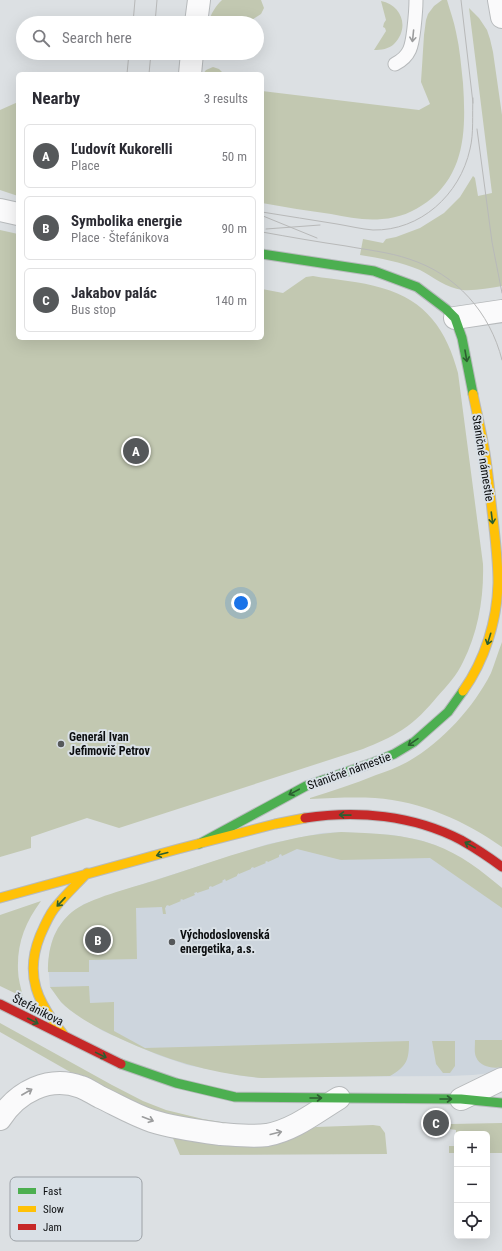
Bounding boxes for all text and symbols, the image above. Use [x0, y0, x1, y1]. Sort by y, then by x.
search box [16, 16, 264, 60]
icon: search [30, 27, 52, 49]
text: Search here [62, 29, 132, 47]
one-way arrow [409, 29, 416, 42]
text: Nearby [32, 88, 80, 108]
text: 3 results [204, 91, 248, 106]
text: Ľudovít Kukorelli [71, 140, 172, 158]
text: A [42, 149, 50, 164]
text: 50 m [221, 149, 247, 164]
text: Place [71, 158, 100, 173]
text: Symbolika energie [71, 212, 182, 230]
text: B [42, 221, 50, 236]
text: 90 m [221, 221, 247, 236]
text: Place · Štefánikova [71, 230, 169, 245]
text: Jakabov palác [71, 284, 157, 302]
text: C [42, 293, 50, 308]
text: 140 m [215, 293, 247, 308]
text: Bus stop [71, 302, 116, 317]
one-way arrow [462, 349, 470, 362]
street label: Staničné námestie [469, 414, 497, 503]
pin: A [123, 436, 149, 466]
one-way arrow [489, 511, 496, 524]
your location [231, 593, 251, 613]
one-way arrow [485, 632, 492, 645]
place label: Generál Ivan Jefimovič Petrov [69, 730, 150, 758]
one-way arrow [408, 738, 419, 746]
marker: Generál Ivan Jefimovič Petrov [56, 739, 66, 749]
street label: Staničné námestie [306, 749, 393, 793]
one-way arrow [289, 789, 301, 797]
one-way arrow [339, 811, 352, 819]
one-way arrow [464, 841, 476, 849]
one-way arrow [155, 851, 168, 858]
one-way arrow [56, 897, 65, 907]
pin: B [85, 925, 111, 955]
place label: Východoslovenská energetika, a.s. [180, 928, 270, 956]
marker: Východoslovenská energetika, a.s. [167, 937, 177, 947]
street label: Štefánikova [10, 990, 67, 1029]
one-way arrow [27, 1018, 39, 1025]
one-way arrow [95, 1052, 107, 1059]
one-way arrow [21, 1087, 33, 1095]
one-way arrow [309, 1094, 322, 1102]
one-way arrow [439, 1095, 452, 1103]
pin: C [423, 1108, 449, 1138]
one-way arrow [142, 1116, 154, 1124]
one-way arrow [269, 1128, 282, 1136]
map controls [454, 1131, 490, 1239]
button: + [454, 1131, 490, 1167]
button: − [454, 1167, 490, 1203]
legend [10, 1177, 142, 1241]
text: Fast [43, 1185, 62, 1198]
text: Slow [43, 1203, 64, 1216]
button: locate [454, 1203, 490, 1239]
text: Jam [43, 1221, 62, 1234]

